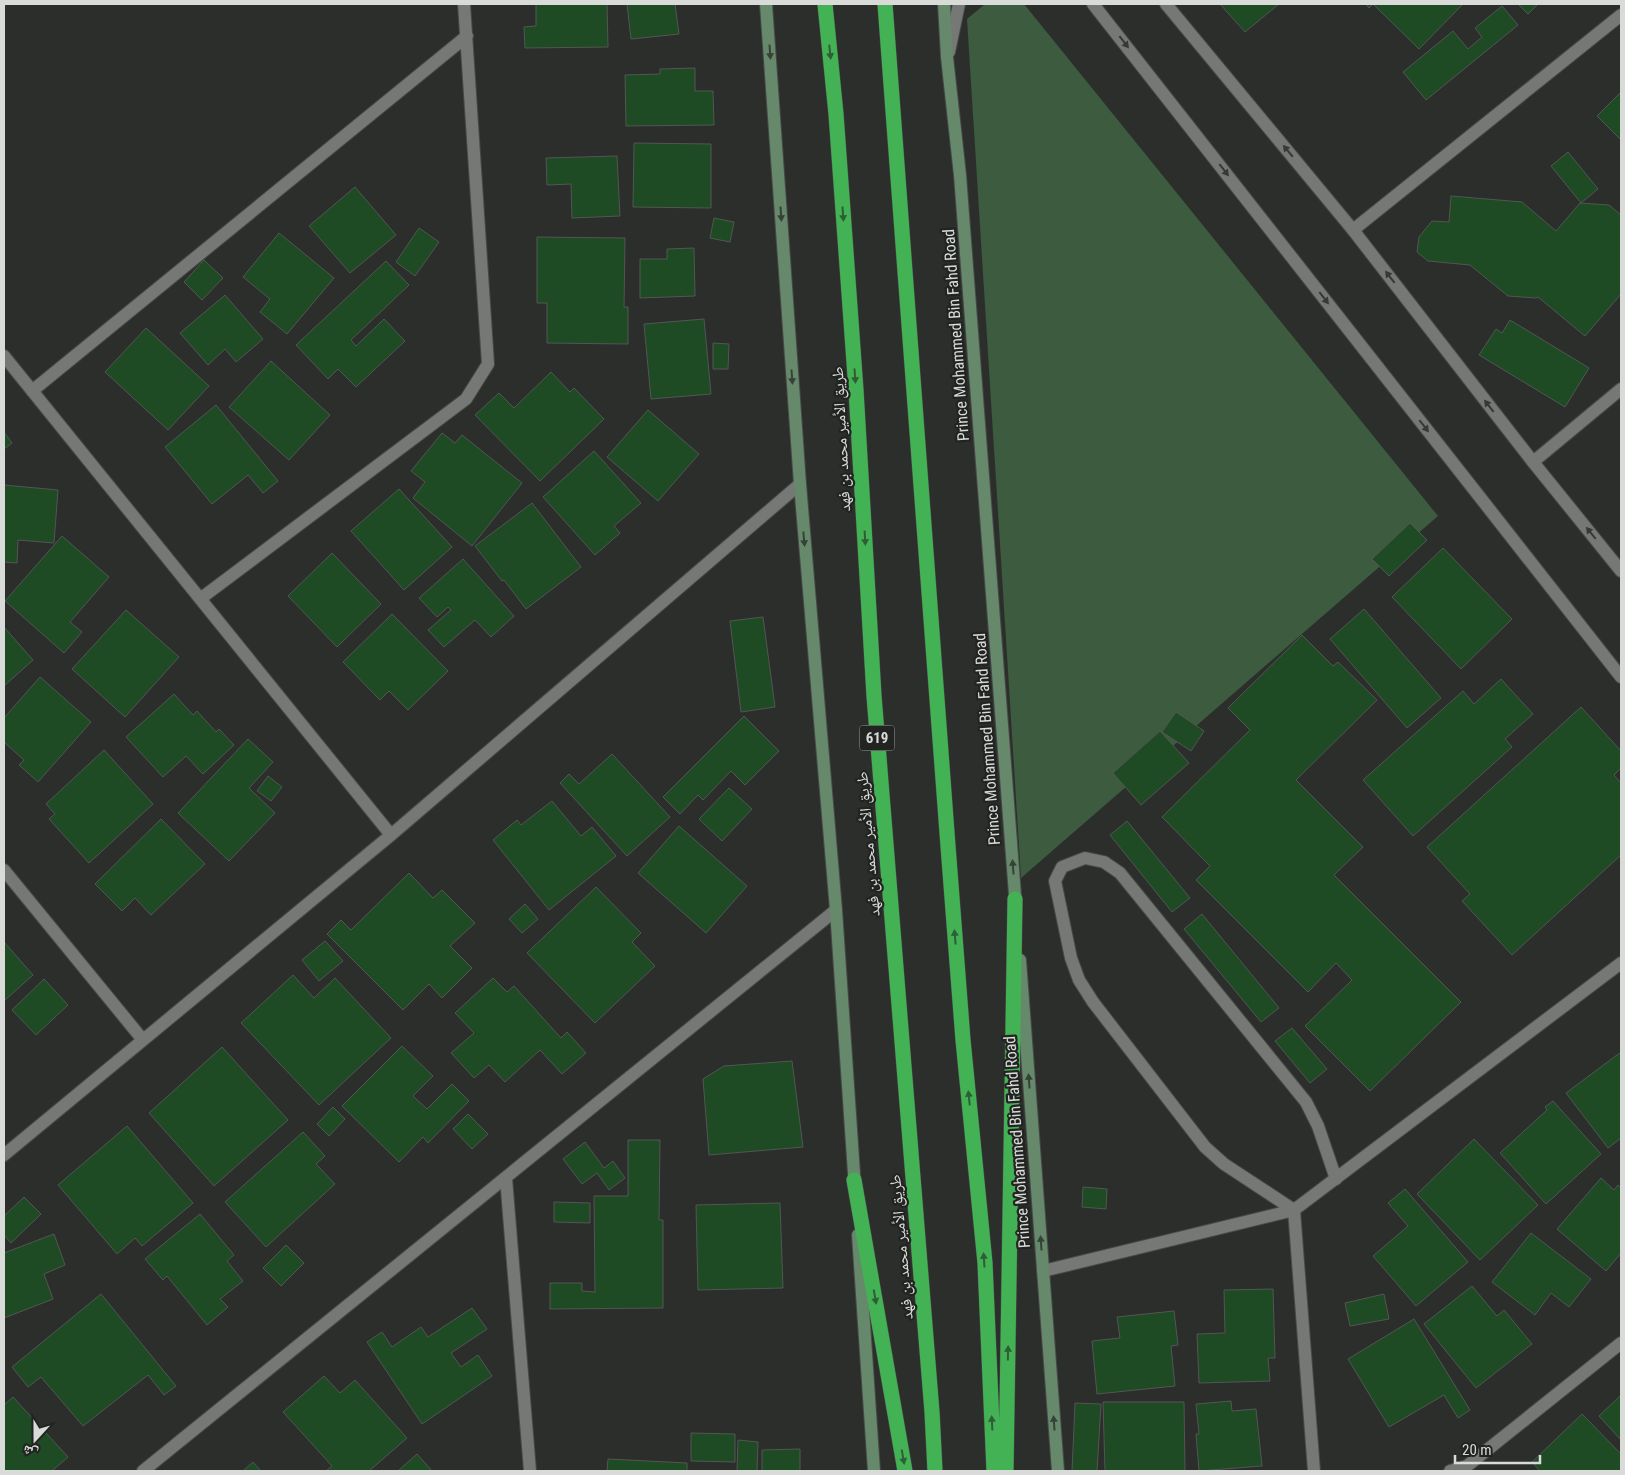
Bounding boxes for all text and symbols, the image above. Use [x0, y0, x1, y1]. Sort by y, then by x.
one-way arrow [1118, 35, 1129, 48]
one-way arrow [766, 45, 774, 61]
one-way arrow [826, 45, 834, 61]
one-way arrow [1282, 145, 1293, 158]
one-way arrow [1218, 163, 1229, 176]
one-way arrow [840, 206, 848, 222]
one-way arrow [777, 207, 785, 223]
street label: Prince Mohammed Bin Fahd Road [939, 228, 973, 442]
one-way arrow [1384, 271, 1395, 284]
one-way arrow [1319, 291, 1329, 305]
street label: طريق الأمير محمد بن فهد [828, 366, 855, 512]
one-way arrow [789, 369, 797, 385]
one-way arrow [852, 369, 860, 385]
one-way arrow [1484, 400, 1495, 413]
one-way arrow [1419, 419, 1430, 432]
one-way arrow [1585, 527, 1596, 540]
one-way arrow [801, 531, 809, 547]
one-way arrow [861, 531, 869, 547]
street label: Prince Mohammed Bin Fahd Road [970, 632, 1004, 846]
road number: 619 [860, 726, 894, 750]
street label: طريق الأمير محمد بن فهد [852, 771, 885, 917]
one-way arrow [1009, 858, 1017, 874]
one-way arrow [951, 928, 959, 944]
street label: Prince Mohammed Bin Fahd Road [1000, 1035, 1034, 1249]
one-way arrow [1025, 1073, 1033, 1089]
one-way arrow [965, 1090, 973, 1106]
street label: طريق الأمير محمد بن فهد [885, 1174, 918, 1320]
one-way arrow [1037, 1235, 1045, 1251]
one-way arrow [980, 1252, 988, 1268]
one-way arrow [871, 1289, 879, 1305]
one-way arrow [1004, 1344, 1012, 1360]
one-way arrow [988, 1414, 996, 1430]
one-way arrow [1050, 1414, 1058, 1430]
north arrow [10, 1415, 60, 1465]
scale bar [1455, 1432, 1540, 1464]
text: ش [20, 1441, 41, 1462]
text: 20 m [1462, 1441, 1492, 1459]
one-way arrow [899, 1449, 907, 1465]

